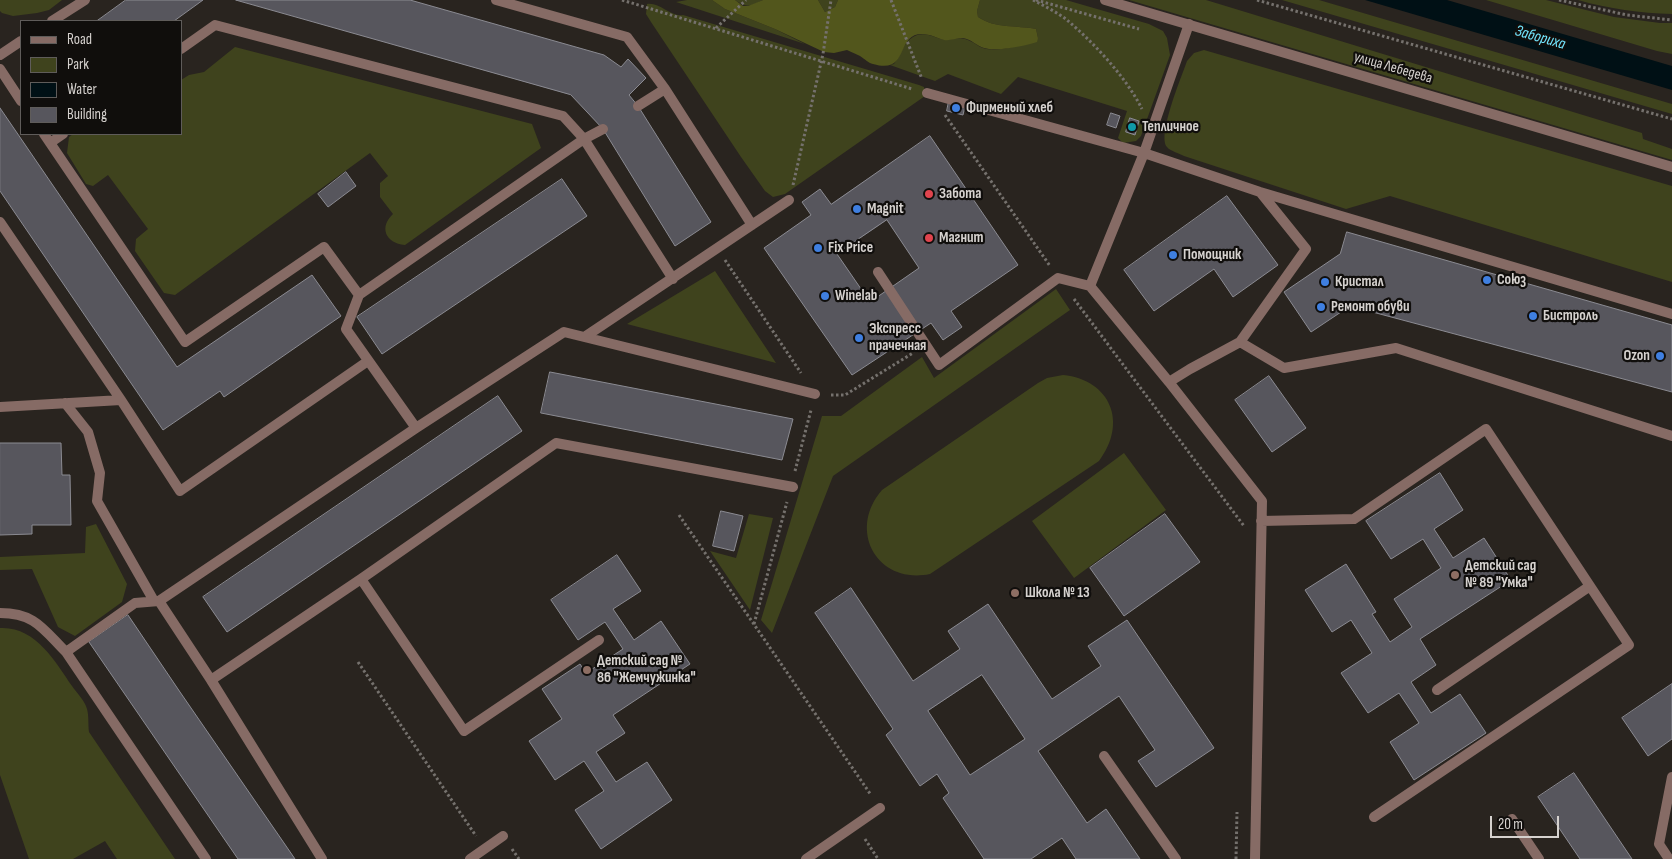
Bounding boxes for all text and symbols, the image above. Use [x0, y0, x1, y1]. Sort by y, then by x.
legend [20, 20, 182, 135]
water label: Забориха [1513, 22, 1567, 54]
text: Road [67, 30, 92, 49]
street label: улица Лебедева [1352, 48, 1434, 88]
text: Park [67, 55, 89, 74]
text: Water [67, 80, 97, 99]
place label: Фирменый хлеб [966, 99, 1053, 117]
marker: Фирменый хлеб [950, 102, 962, 114]
text: Building [67, 105, 107, 124]
place label: Тепличное [1142, 118, 1199, 136]
marker: Тепличное [1126, 121, 1138, 133]
place label: Забота [939, 185, 981, 203]
marker: Забота [923, 188, 935, 200]
place label: Magnit [867, 200, 904, 218]
marker: Magnit [851, 203, 863, 215]
place label: Магнит [939, 229, 984, 247]
marker: Магнит [923, 232, 935, 244]
place label: Fix Price [828, 239, 873, 257]
marker: Fix Price [812, 242, 824, 254]
place label: Помощник [1183, 246, 1241, 264]
marker: Помощник [1167, 249, 1179, 261]
place label: Союз [1497, 271, 1526, 289]
place label: Кристал [1335, 273, 1384, 291]
marker: Союз [1481, 274, 1493, 286]
marker: Кристал [1319, 276, 1331, 288]
place label: Winelab [835, 287, 877, 305]
marker: Winelab [819, 290, 831, 302]
place label: Ремонт обуви [1331, 298, 1409, 316]
marker: Ремонт обуви [1315, 301, 1327, 313]
place label: Бистроль [1543, 307, 1598, 325]
marker: Бистроль [1527, 310, 1539, 322]
place label: Экспресс прачечная [869, 320, 926, 355]
marker: Экспресс прачечная [853, 332, 865, 344]
place label: Ozon [1623, 347, 1650, 365]
marker: Ozon [1654, 350, 1666, 362]
place label: Детский сад № 89 "Умка" [1465, 557, 1536, 592]
marker: Детский сад № 89 "Умка" [1449, 569, 1461, 581]
place label: Школа № 13 [1025, 584, 1090, 602]
marker: Школа № 13 [1009, 587, 1021, 599]
place label: Детский сад № 86 "Жемчужинка" [597, 652, 696, 687]
marker: Детский сад № 86 "Жемчужинка" [581, 664, 593, 676]
scale bar [1492, 806, 1561, 838]
text: 20 m [1498, 815, 1523, 834]

